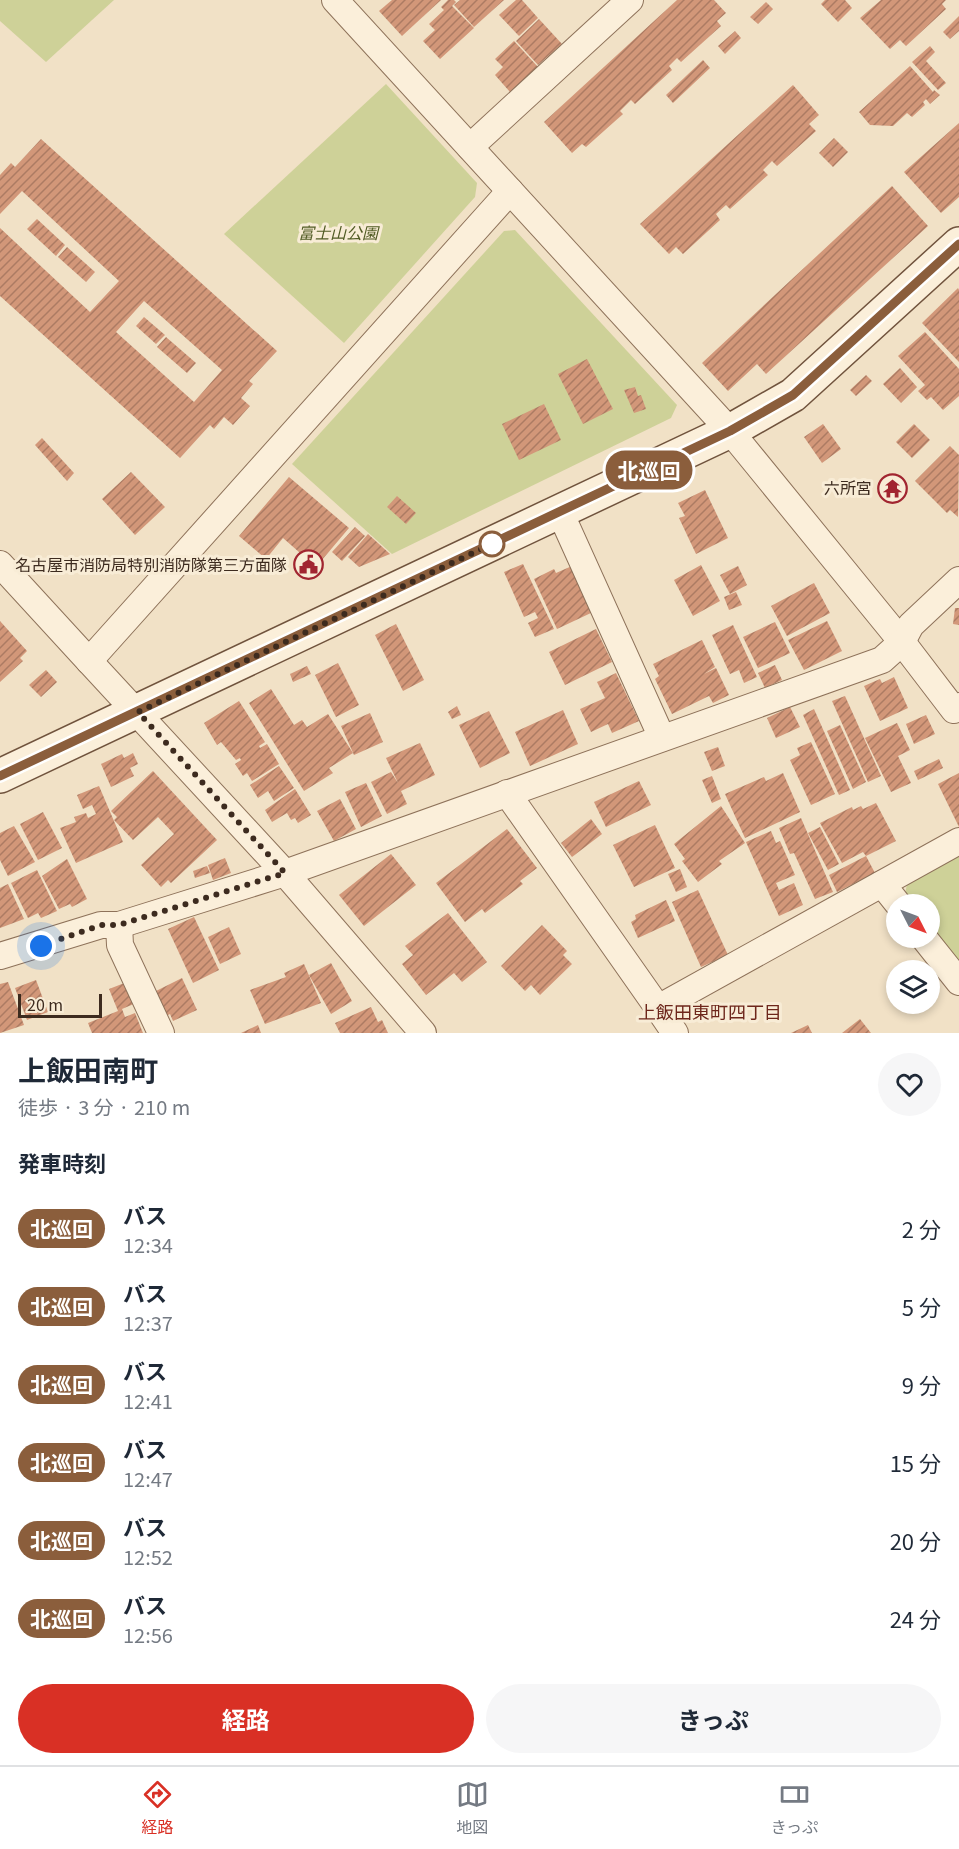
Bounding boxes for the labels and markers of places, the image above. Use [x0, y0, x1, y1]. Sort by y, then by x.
temple icon: 六所宮 [877, 472, 909, 504]
place label: 六所宮 [824, 475, 872, 499]
unlabelled marker [479, 531, 505, 557]
public building icon: 名古屋市消防局特別消防隊第三方面隊 [292, 549, 324, 581]
place label: 名古屋市消防局特別消防隊第三方面隊 [15, 552, 287, 576]

